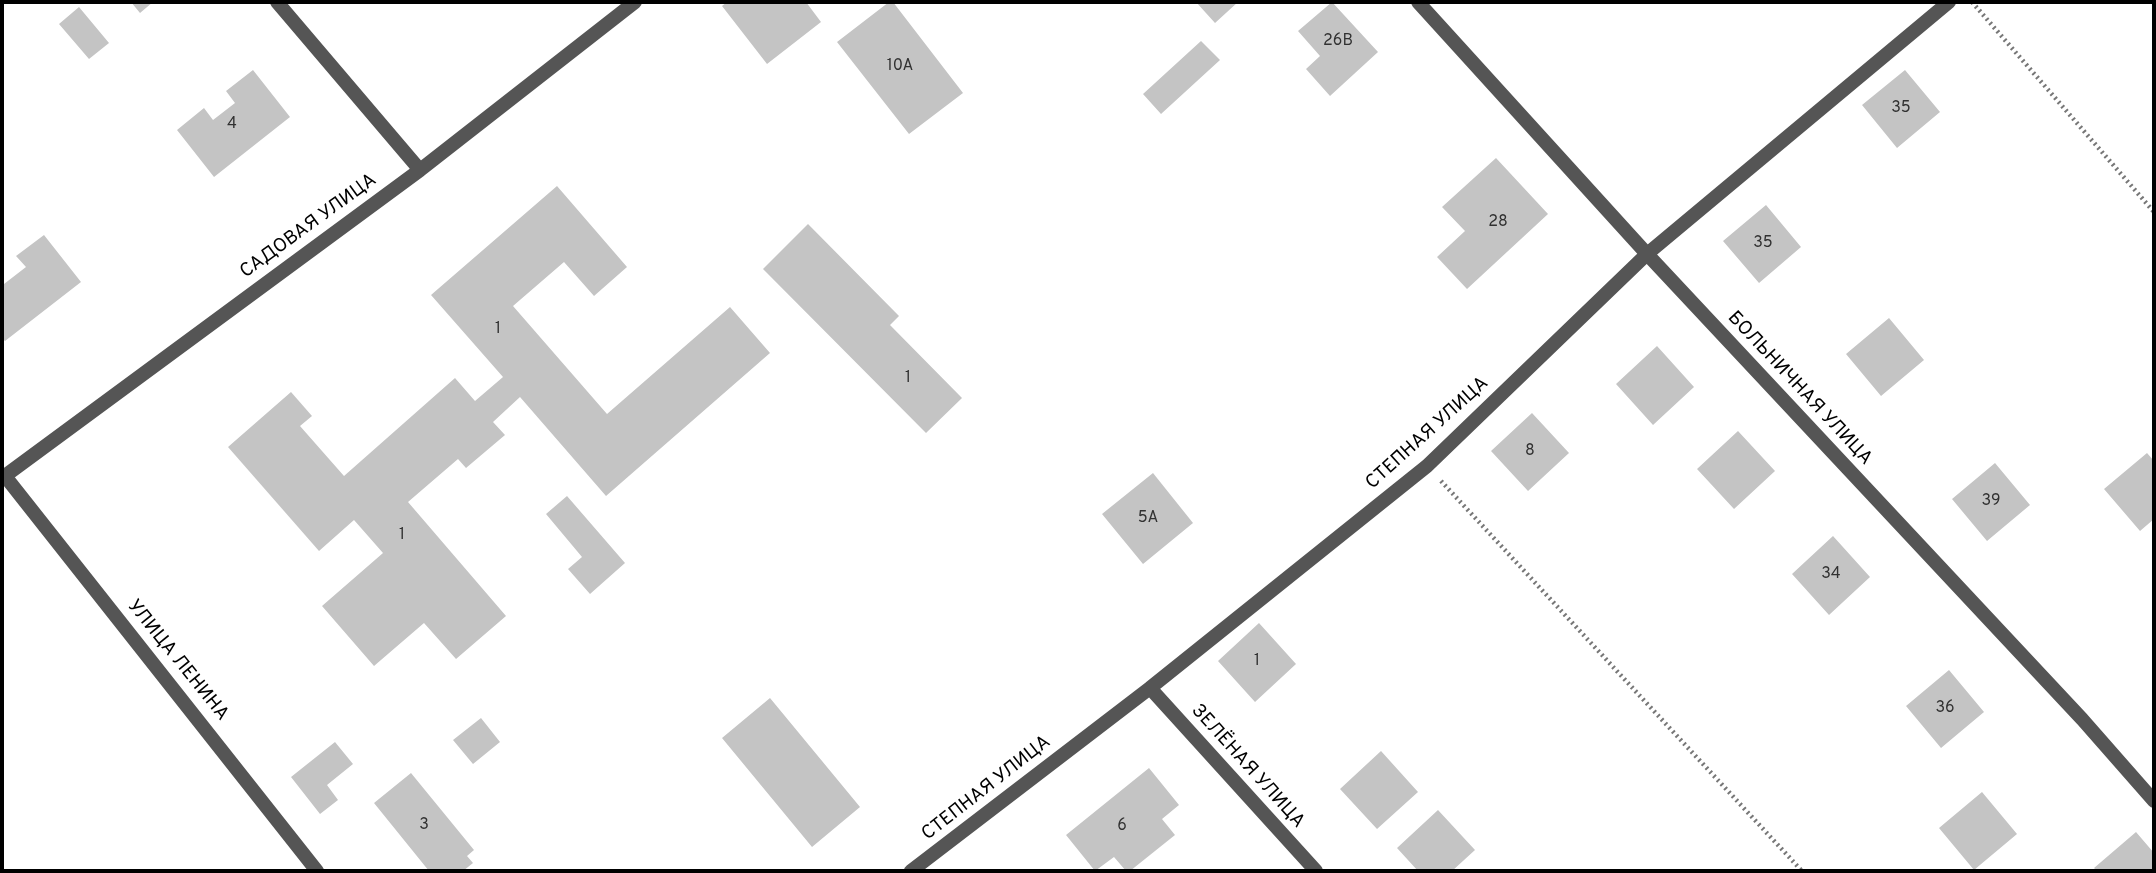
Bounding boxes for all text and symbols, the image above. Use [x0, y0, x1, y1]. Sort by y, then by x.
house number: 26В [1323, 32, 1353, 52]
house number: 10А [887, 57, 913, 77]
house number: 35 [1891, 99, 1911, 119]
house number: 4 [227, 115, 237, 135]
street label: САДОВАЯ УЛИЦА [236, 170, 382, 284]
house number: 28 [1488, 213, 1508, 233]
house number: 35 [1753, 234, 1773, 254]
street label: БОЛЬНИЧНАЯ УЛИЦА [1722, 307, 1876, 471]
house number: 1 [495, 320, 501, 340]
house number: 1 [905, 369, 911, 389]
street label: СТЕПНАЯ УЛИЦА [1362, 373, 1494, 495]
house number: 8 [1525, 442, 1535, 462]
house number: 39 [1982, 492, 2000, 512]
house number: 5А [1138, 509, 1158, 529]
house number: 1 [399, 526, 405, 546]
house number: 34 [1821, 565, 1841, 585]
street label: УЛИЦА ЛЕНИНА [121, 596, 233, 726]
house number: 1 [1254, 652, 1260, 672]
house number: 36 [1935, 699, 1955, 719]
street label: ЗЕЛЁНАЯ УЛИЦА [1185, 700, 1309, 834]
street label: СТЕПНАЯ УЛИЦА [918, 732, 1056, 846]
house number: 3 [419, 816, 429, 836]
house number: 6 [1117, 817, 1127, 837]

